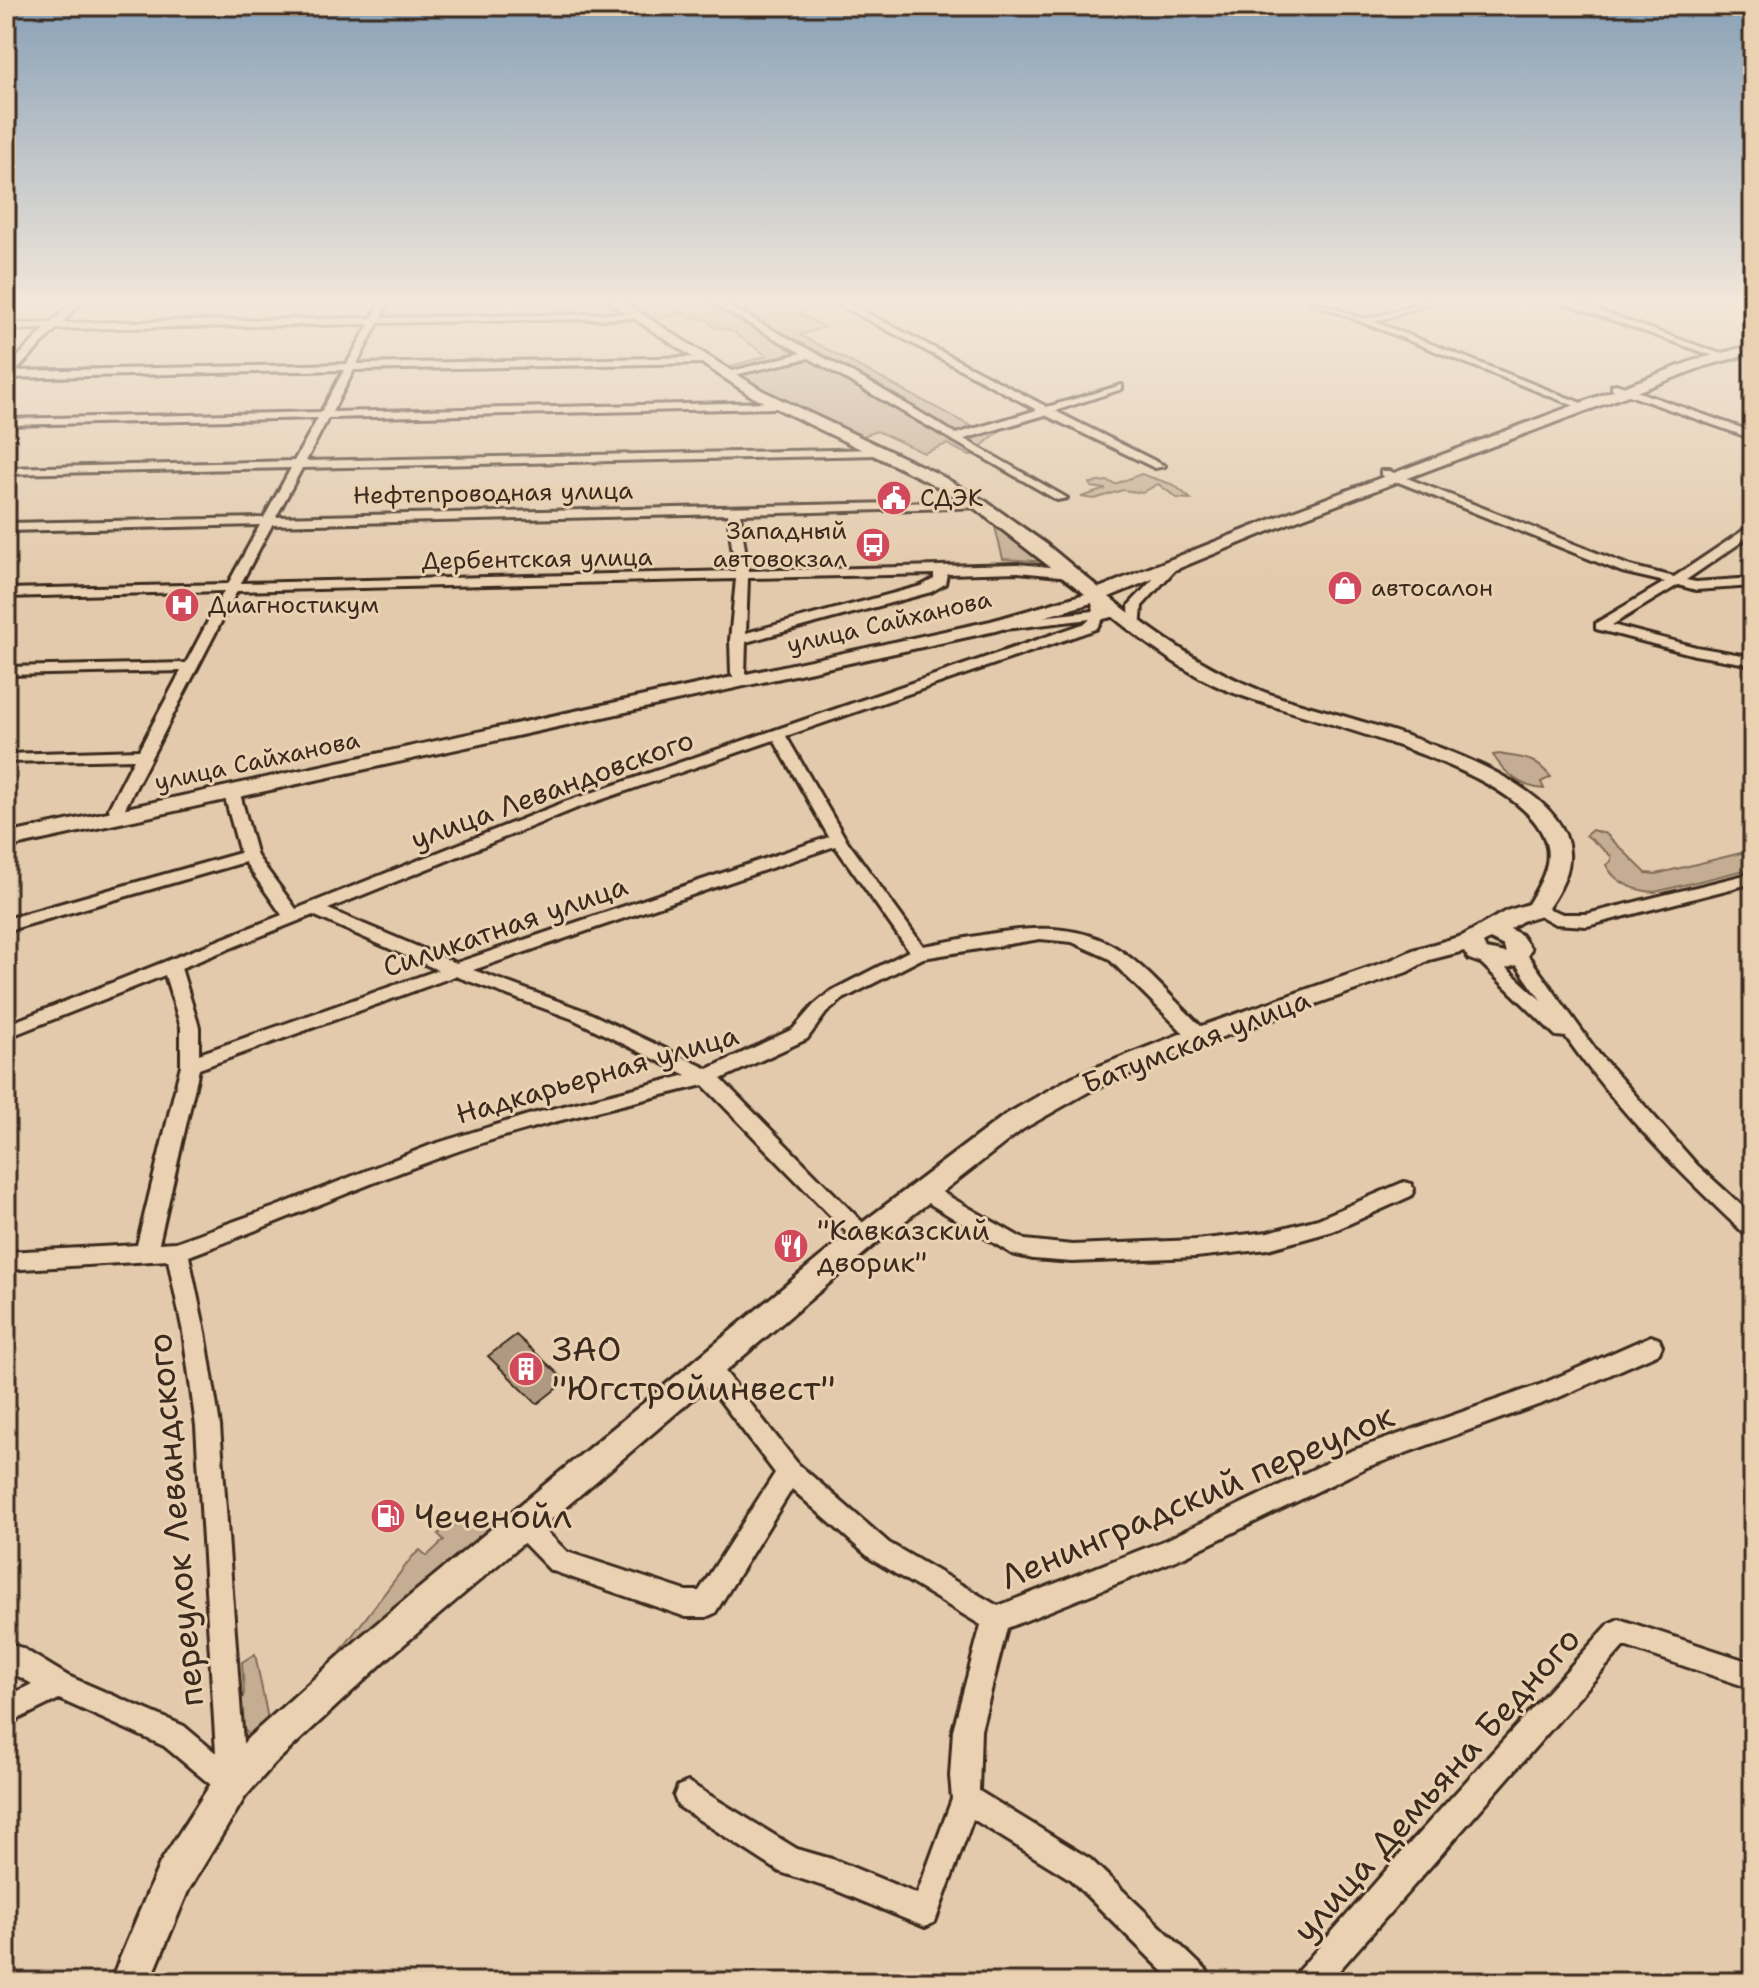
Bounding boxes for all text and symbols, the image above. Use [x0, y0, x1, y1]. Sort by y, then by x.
street label: Нефтепроводная улица [353, 475, 633, 511]
public building icon: СДЭК [875, 479, 913, 517]
place label: СДЭК [920, 482, 984, 514]
place label: Западный автовокзал [713, 515, 847, 575]
bus stop icon: Западный автовокзал [854, 526, 892, 564]
street label: Дербентская улица [421, 541, 653, 577]
shop icon: автосалон [1326, 569, 1364, 607]
place label: автосалон [1371, 572, 1493, 604]
street label: улица Сайханова [784, 583, 995, 661]
hospital icon: Диагностикум [163, 586, 201, 624]
place label: Диагностикум [208, 589, 379, 621]
street label: улица Левандовского [405, 720, 699, 858]
street label: улица Сайханова [151, 724, 363, 798]
street label: Силикатная улица [377, 866, 633, 986]
street label: Батумская улица [1077, 980, 1315, 1102]
street label: Надкарьерная улица [451, 1015, 743, 1133]
place label: "Кавказский дворик" [817, 1211, 990, 1281]
restaurant icon: "Кавказский дворик" [772, 1227, 810, 1265]
place label: ЗАО "Югстройинвест" [552, 1326, 836, 1411]
street label: переулок Левандского [136, 1331, 214, 1709]
building icon: ЗАО "Югстройинвест" [507, 1350, 545, 1388]
street label: Ленинградский переулок [993, 1392, 1401, 1600]
place label: Чеченойл [414, 1493, 572, 1539]
fuel station icon: Чеченойл [369, 1497, 407, 1535]
street label: улица Демьяна Бедного [1282, 1616, 1590, 1952]

